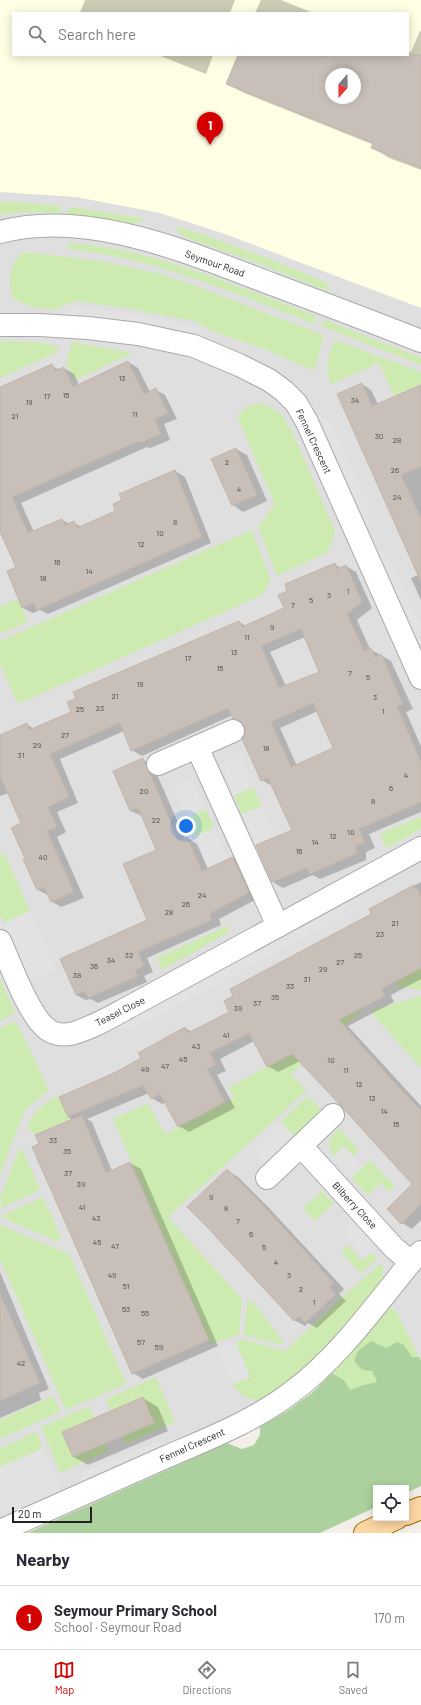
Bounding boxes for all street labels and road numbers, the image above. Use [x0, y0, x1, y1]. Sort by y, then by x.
street label: Seymour Road [184, 247, 246, 279]
street label: Fennel Crescent [294, 407, 334, 476]
street label: Teasel Close [93, 993, 147, 1029]
street label: Bilberry Close [330, 1179, 380, 1231]
street label: Fennel Crescent [157, 1425, 227, 1465]

